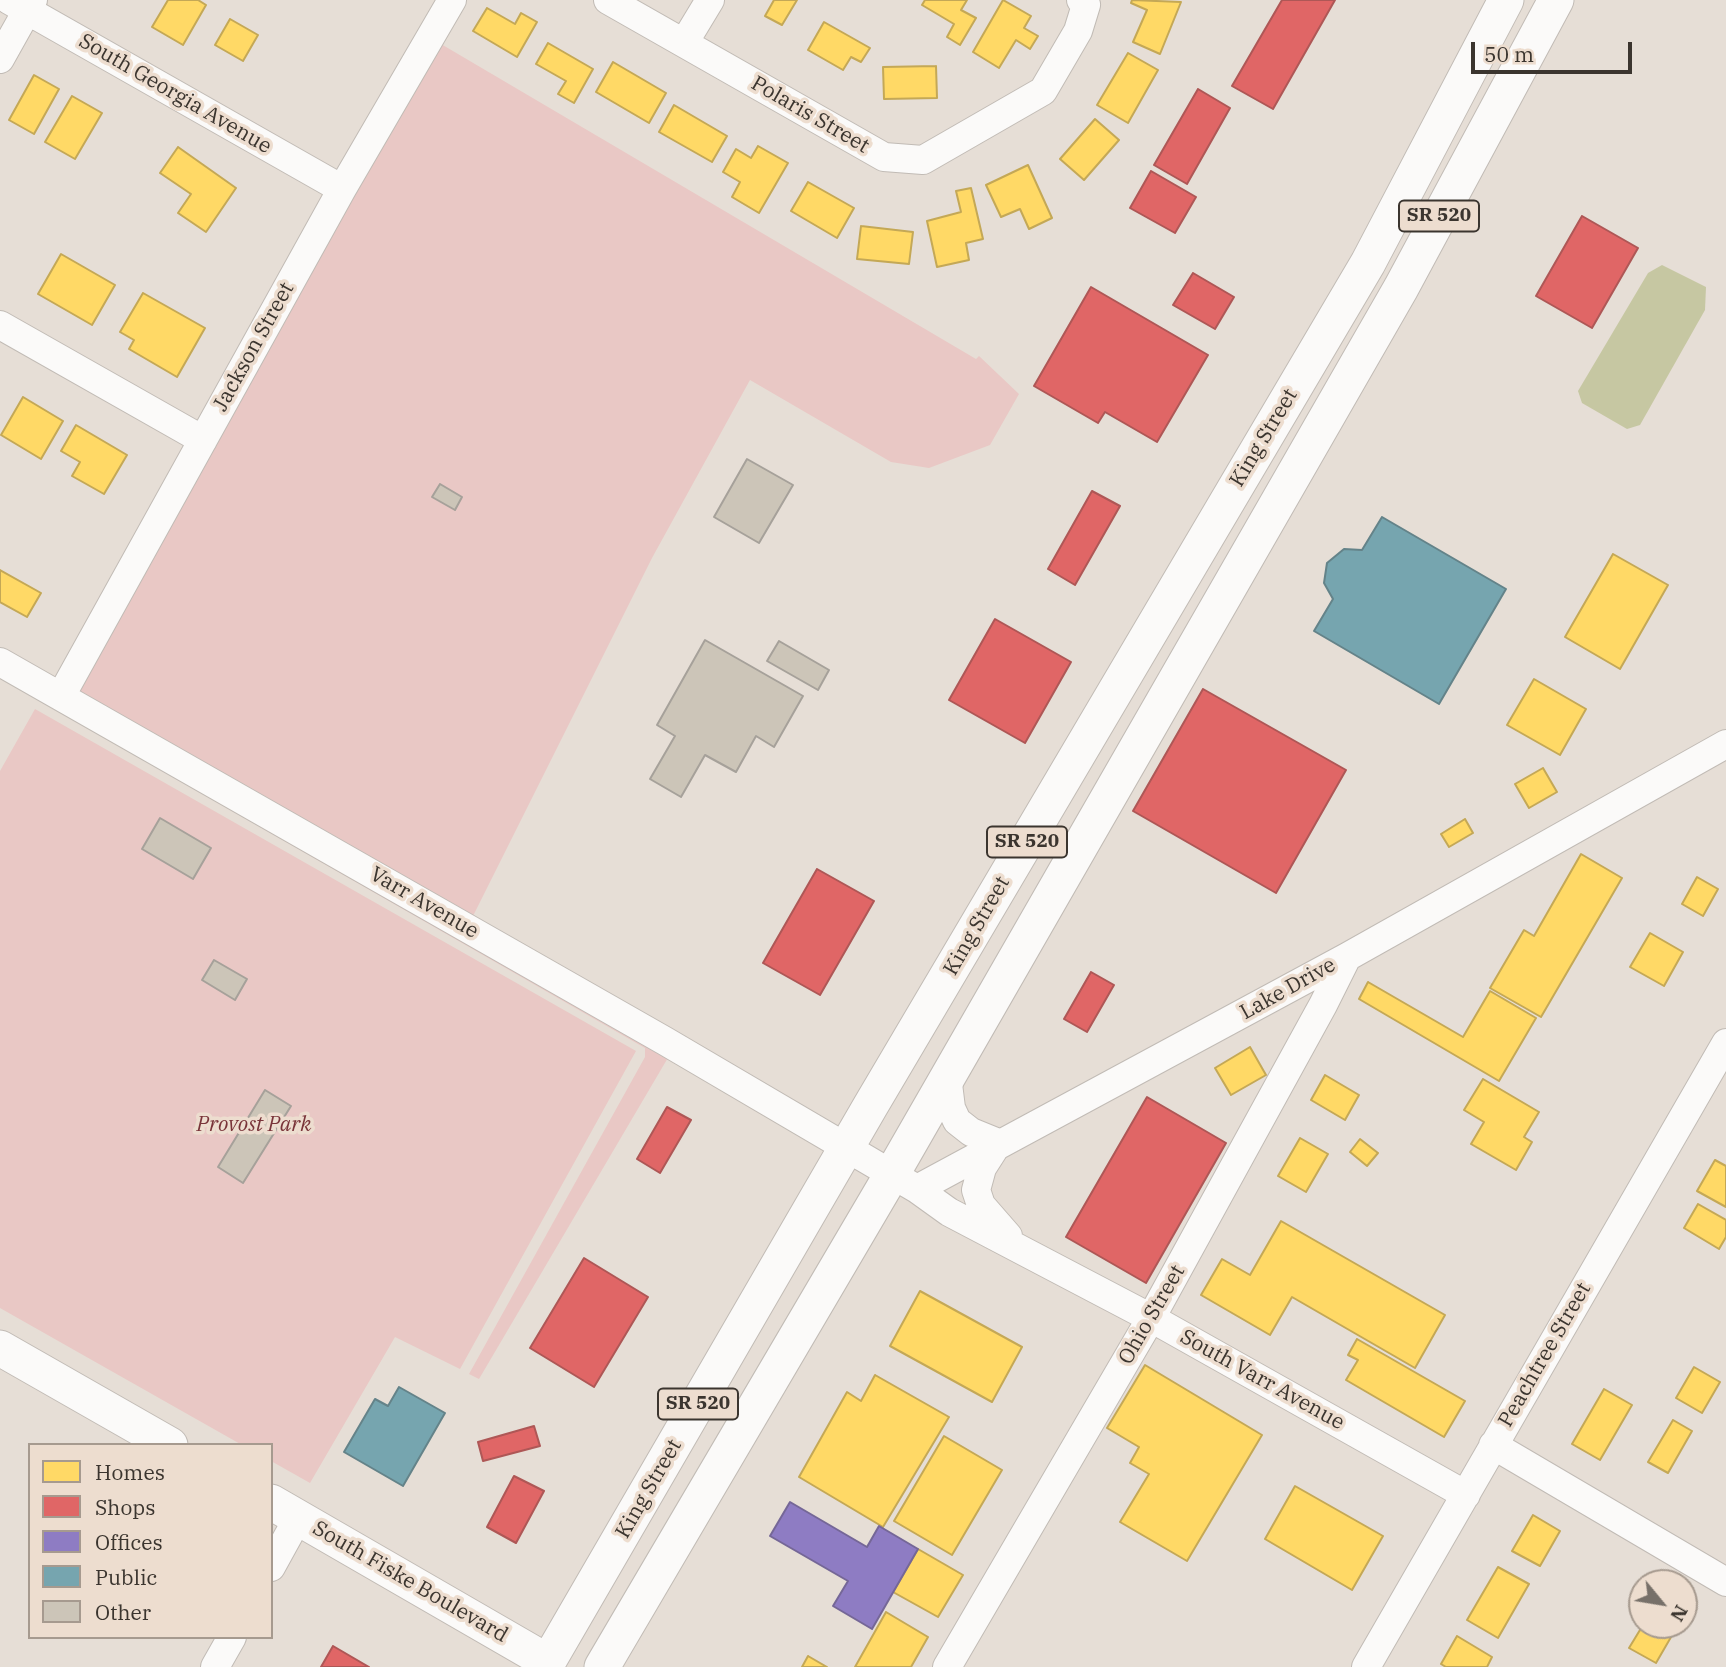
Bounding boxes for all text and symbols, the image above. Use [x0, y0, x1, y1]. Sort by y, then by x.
scale bar [1474, 28, 1635, 72]
street label: South Georgia Avenue [74, 29, 276, 159]
text: 50 m [1484, 40, 1534, 68]
street label: Polaris Street [746, 71, 874, 159]
road number: SR 520 [1399, 200, 1479, 232]
street label: Jackson Street [208, 278, 300, 416]
street label: King Street [1225, 384, 1303, 492]
road number: SR 520 [987, 827, 1067, 858]
street label: Varr Avenue [365, 862, 483, 944]
street label: King Street [939, 872, 1015, 980]
street label: Lake Drive [1236, 953, 1340, 1025]
park label: Provost Park [197, 1112, 311, 1138]
street label: Ohio Street [1113, 1261, 1191, 1369]
street label: Peachtree Street [1493, 1278, 1597, 1432]
street label: South Varr Avenue [1175, 1324, 1349, 1436]
road number: SR 520 [658, 1388, 738, 1420]
street label: King Street [611, 1435, 687, 1543]
legend [28, 1443, 273, 1639]
text: Homes [95, 1458, 165, 1486]
text: Shops [95, 1493, 155, 1521]
street label: South Fiske Boulevard [308, 1516, 512, 1648]
text: Offices [95, 1528, 163, 1556]
text: Public [95, 1563, 157, 1591]
north arrow [1628, 1569, 1698, 1639]
text: Other [95, 1598, 151, 1626]
text: N [1665, 1601, 1694, 1626]

